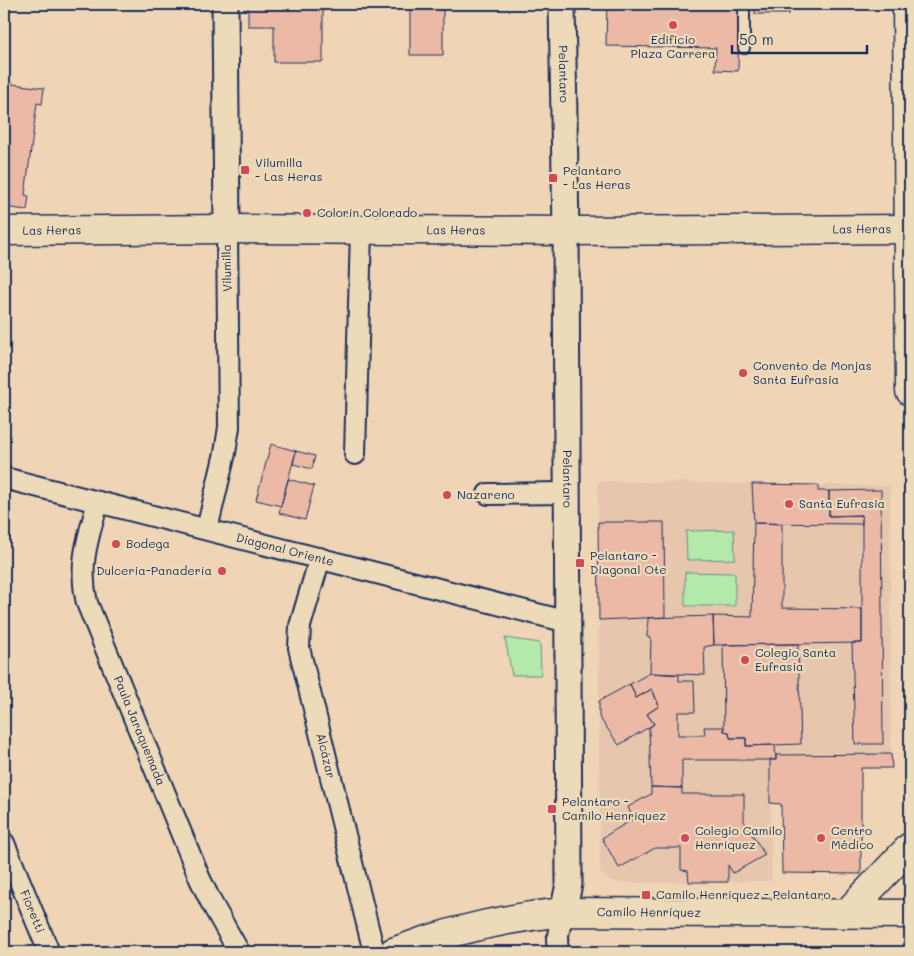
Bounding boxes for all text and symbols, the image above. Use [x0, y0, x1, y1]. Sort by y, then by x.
marker: Edificio Plaza Carrera [667, 19, 679, 31]
scale bar [732, 22, 866, 54]
text: 50 m [739, 29, 774, 49]
place label: Edificio Plaza Carrera [631, 31, 715, 61]
street label: Pelantaro [556, 45, 573, 103]
place label: Vilumilla - Las Heras [255, 154, 323, 184]
place label: Pelantaro - Las Heras [563, 162, 631, 192]
marker: Vilumilla - Las Heras [239, 164, 251, 176]
marker: Pelantaro - Las Heras [547, 172, 559, 184]
place label: Colorín Colorado [317, 204, 417, 220]
marker: Colorín Colorado [301, 207, 313, 219]
street label: Las Heras [833, 220, 892, 236]
street label: Las Heras [22, 221, 82, 238]
street label: Las Heras [427, 221, 486, 238]
street label: Vilumilla [218, 244, 234, 292]
place label: Convento de Monjas Santa Eufrasia [753, 357, 872, 387]
marker: Convento de Monjas Santa Eufrasia [737, 367, 749, 379]
street label: Pelantaro [560, 450, 576, 508]
place label: Nazareno [457, 486, 515, 502]
marker: Nazareno [441, 489, 453, 501]
place label: Santa Eufrasia [799, 495, 885, 511]
marker: Santa Eufrasia [783, 498, 795, 510]
street label: Diagonal Oriente [235, 529, 336, 569]
place label: Bodega [126, 535, 170, 551]
marker: Bodega [110, 538, 122, 550]
place label: Pelantaro - Diagonal Ote [590, 547, 667, 577]
marker: Pelantaro - Diagonal Ote [574, 557, 586, 569]
place label: Dulceria-Panadería [96, 562, 212, 578]
marker: Dulceria-Panadería [216, 565, 228, 577]
place label: Colegio Santa Eufrasia [755, 644, 836, 674]
marker: Colegio Santa Eufrasia [739, 654, 751, 666]
street label: Paula Jaraquemada [111, 673, 170, 788]
street label: Alcázar [313, 731, 340, 780]
place label: Pelantaro - Camilo Henríquez [562, 793, 666, 823]
marker: Pelantaro - Camilo Henríquez [546, 803, 558, 815]
place label: Colegio Camilo Henríquez [695, 822, 782, 852]
place label: Centro Médico [831, 822, 873, 852]
marker: Colegio Camilo Henríquez [679, 832, 691, 844]
marker: Centro Médico [815, 832, 827, 844]
place label: Camilo Henríquez - Pelantaro [656, 886, 831, 902]
street label: Fioretti [17, 887, 49, 935]
marker: Camilo Henríquez - Pelantaro [640, 889, 652, 901]
street label: Camilo Henríquez [597, 903, 701, 920]

